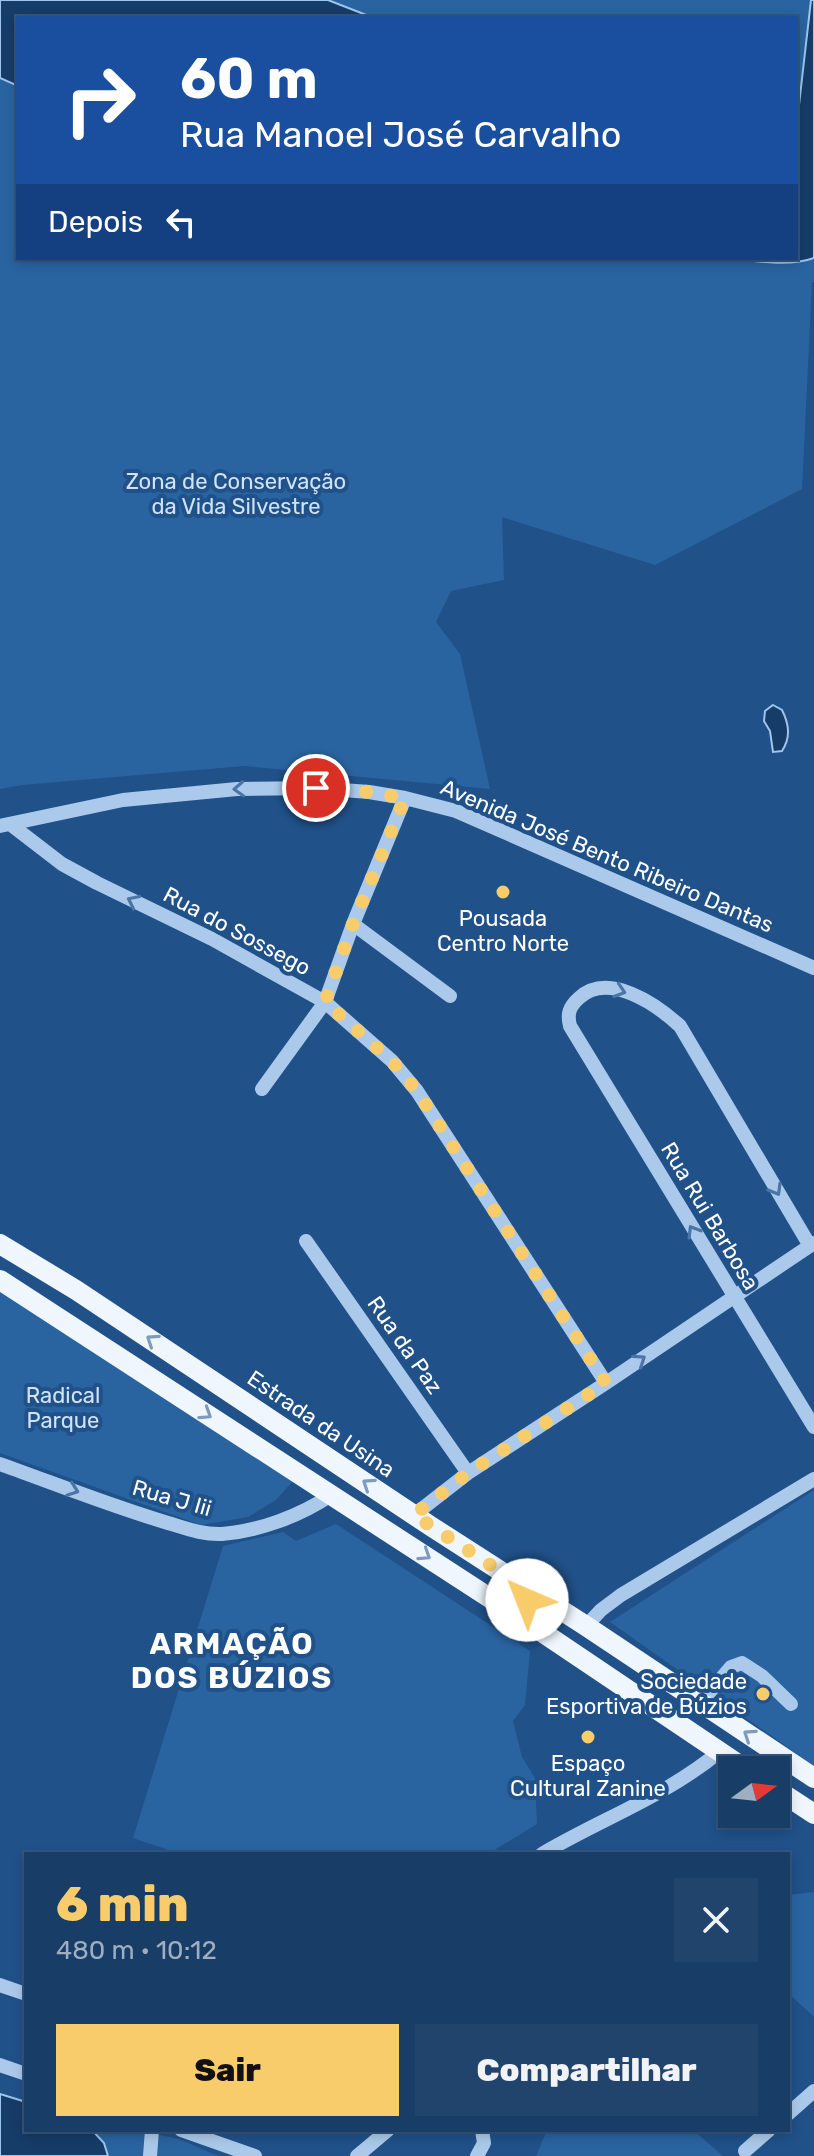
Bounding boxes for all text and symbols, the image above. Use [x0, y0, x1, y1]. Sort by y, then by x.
text: 60 m [180, 46, 318, 112]
icon: right [48, 48, 152, 152]
text: Rua Manoel José Carvalho [180, 113, 621, 156]
icon: left [159, 200, 203, 244]
text: Depois [48, 204, 143, 240]
park label: Zona de Conservação da Vida Silvestre [126, 468, 346, 520]
pin [282, 754, 350, 822]
icon: arrive [294, 766, 338, 810]
street label: Avenida José Bento Ribeiro Dantas [437, 773, 777, 939]
one-way arrow [232, 781, 245, 798]
street label: Rua do Sossego [159, 881, 315, 981]
marker: Pousada Centro Norte [494, 883, 512, 901]
one-way arrow [126, 895, 141, 911]
place label: Pousada Centro Norte [437, 905, 569, 957]
one-way arrow [612, 982, 626, 998]
street label: Rua Rui Barbosa [655, 1137, 765, 1295]
one-way arrow [766, 1181, 782, 1196]
one-way arrow [688, 1225, 703, 1240]
street label: Rua da Paz [362, 1291, 448, 1399]
one-way arrow [146, 1335, 161, 1350]
one-way arrow [632, 1355, 646, 1370]
street label: Estrada da Usina [242, 1365, 400, 1483]
park label: Radical Parque [26, 1382, 100, 1434]
one-way arrow [198, 1404, 212, 1419]
street label: Rua J Iii [129, 1474, 215, 1522]
one-way arrow [363, 1479, 377, 1494]
one-way arrow [65, 1480, 79, 1497]
one-way arrow [416, 1546, 430, 1561]
position arrow [485, 1558, 569, 1642]
district label: ARMAÇÃO DOS BÚZIOS [131, 1626, 333, 1696]
place label: Sociedade Esportiva de Búzios [546, 1668, 747, 1720]
marker: Sociedade Esportiva de Búzios [754, 1685, 772, 1703]
marker: Espaço Cultural Zanine [579, 1728, 597, 1746]
one-way arrow [743, 1730, 758, 1745]
place label: Espaço Cultural Zanine [510, 1750, 666, 1802]
north arrow [718, 1756, 790, 1828]
map controls [718, 1756, 790, 1828]
text: 6 min [56, 1876, 188, 1933]
button: close [674, 1878, 758, 1962]
text: 480 m · 10:12 [56, 1935, 217, 1966]
button: Sair [56, 2024, 399, 2116]
button: Compartilhar [415, 2024, 758, 2116]

